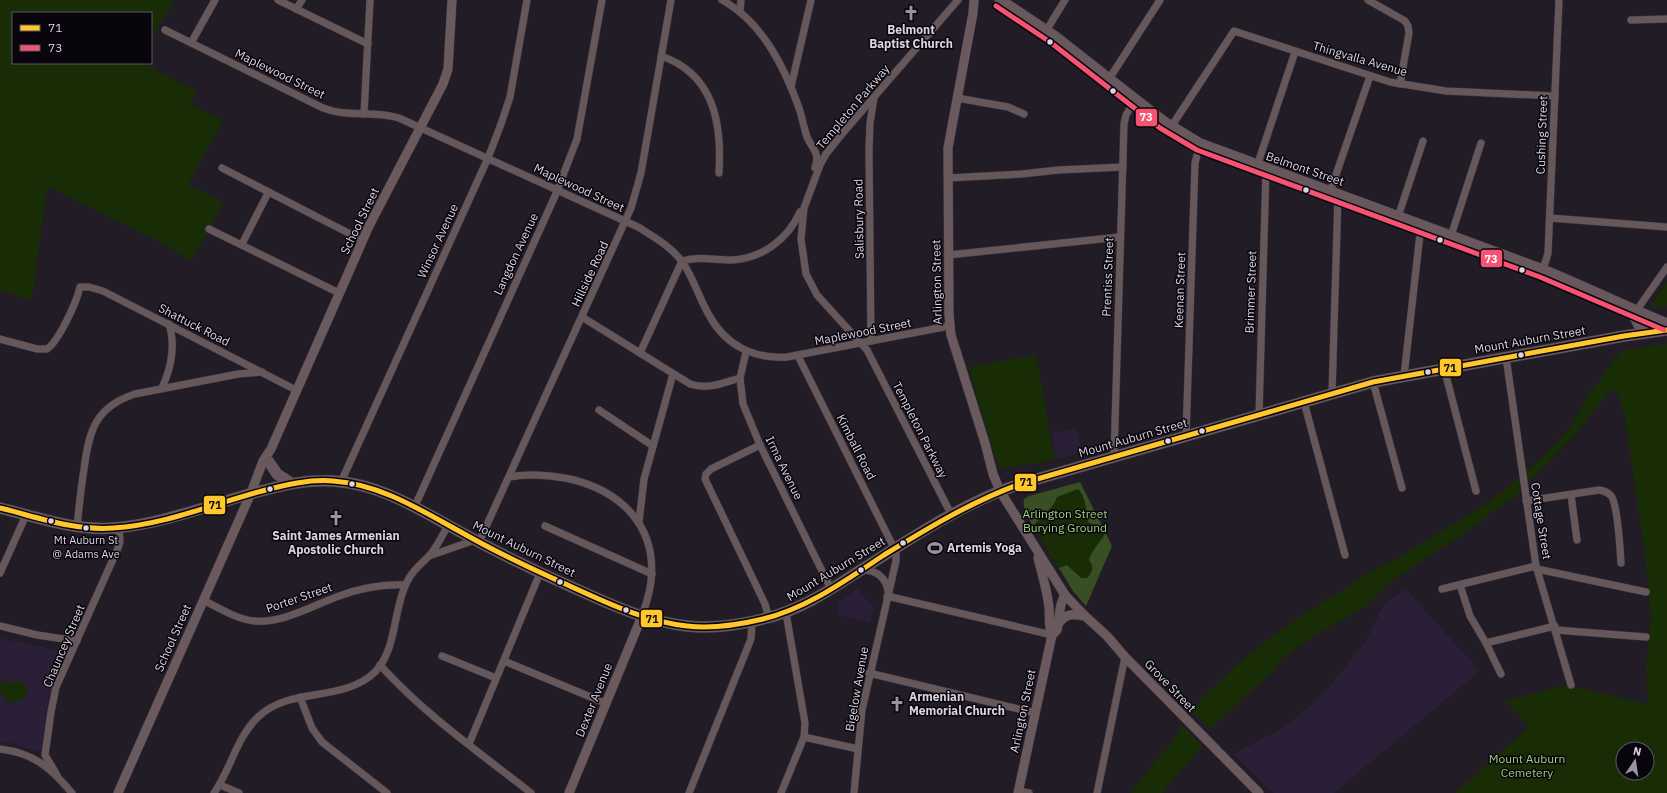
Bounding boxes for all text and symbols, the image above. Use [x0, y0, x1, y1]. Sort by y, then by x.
church icon: Belmont Baptist Church [902, 4, 920, 22]
legend [12, 12, 152, 64]
text: 71 [48, 20, 62, 35]
place label: Belmont Baptist Church [869, 22, 953, 51]
unlabelled marker [1045, 37, 1055, 47]
street label: Thingvalla Avenue [1311, 38, 1410, 79]
text: 73 [48, 40, 62, 55]
street label: Maplewood Street [233, 45, 328, 102]
street label: Templeton Parkway [813, 61, 893, 152]
unlabelled marker [1108, 86, 1118, 96]
street label: Cushing Street [1533, 95, 1550, 175]
line badge: 73 [1135, 108, 1158, 127]
text: 73 [1139, 110, 1153, 124]
street label: Belmont Street [1264, 148, 1346, 189]
street label: Maplewood Street [532, 160, 627, 215]
street label: Salisbury Road [850, 179, 867, 259]
street label: School Street [337, 185, 382, 257]
unlabelled marker [1301, 185, 1311, 195]
street label: Winsor Avenue [414, 201, 461, 280]
street label: Langdon Avenue [490, 210, 541, 297]
unlabelled marker [1435, 235, 1445, 245]
street label: Prentiss Street [1099, 237, 1116, 317]
street label: Hillside Road [568, 239, 611, 309]
street label: Arlington Street [928, 239, 945, 325]
line badge: 73 [1480, 249, 1503, 268]
street label: Brimmer Street [1242, 250, 1259, 334]
street label: Keenan Street [1171, 252, 1188, 328]
text: 73 [1484, 252, 1498, 266]
unlabelled marker [1517, 265, 1527, 275]
street label: Shattuck Road [156, 300, 232, 349]
street label: Maplewood Street [813, 315, 913, 348]
street label: Mount Auburn Street [1473, 322, 1587, 357]
unlabelled marker [1516, 350, 1526, 360]
line badge: 71 [1439, 358, 1462, 377]
text: 71 [1443, 361, 1457, 375]
unlabelled marker [1423, 367, 1433, 377]
street label: Templeton Parkway [890, 379, 951, 481]
street label: Kimball Road [834, 412, 879, 482]
street label: Mount Auburn Street [1077, 415, 1189, 460]
unlabelled marker [1197, 426, 1207, 436]
street label: Irma Avenue [763, 433, 806, 502]
unlabelled marker [1163, 436, 1173, 446]
line badge: 71 [1014, 473, 1037, 492]
text: 71 [1019, 475, 1033, 489]
unlabelled marker [347, 479, 357, 489]
street label: Cottage Street [1528, 481, 1555, 560]
unlabelled marker [265, 484, 275, 494]
line badge: 71 [203, 495, 226, 515]
text: 71 [208, 498, 222, 512]
park label: Arlington Street Burying Ground [1023, 506, 1107, 535]
church icon: Saint James Armenian Apostolic Church [327, 509, 345, 527]
unlabelled marker [46, 516, 56, 526]
street label: Mount Auburn Street [470, 517, 578, 580]
marker: Mt Auburn St @ Adams Ave [81, 523, 91, 533]
place label: Saint James Armenian Apostolic Church [272, 528, 400, 557]
place label: Mt Auburn St @ Adams Ave [52, 533, 120, 561]
street label: Mount Auburn Street [784, 533, 888, 604]
unlabelled marker [898, 538, 908, 548]
sports icon: Artemis Yoga [926, 539, 944, 557]
place label: Artemis Yoga [947, 540, 1022, 555]
unlabelled marker [856, 565, 866, 575]
unlabelled marker [555, 577, 565, 587]
street label: Porter Street [264, 579, 334, 616]
street label: Chauncey Street [39, 602, 88, 689]
street label: School Street [151, 602, 194, 674]
unlabelled marker [621, 605, 631, 615]
line badge: 71 [640, 609, 663, 628]
text: 71 [645, 612, 659, 626]
street label: Bigelow Avenue [842, 645, 871, 732]
street label: Grove Street [1142, 656, 1199, 715]
street label: Dexter Avenue [572, 660, 615, 739]
street label: Arlington Street [1006, 668, 1039, 754]
place label: Armenian Memorial Church [909, 689, 1005, 718]
church icon: Armenian Memorial Church [888, 695, 906, 713]
north arrow [1615, 741, 1655, 781]
text: N [1632, 744, 1643, 759]
park label: Mount Auburn Cemetery [1489, 751, 1565, 780]

